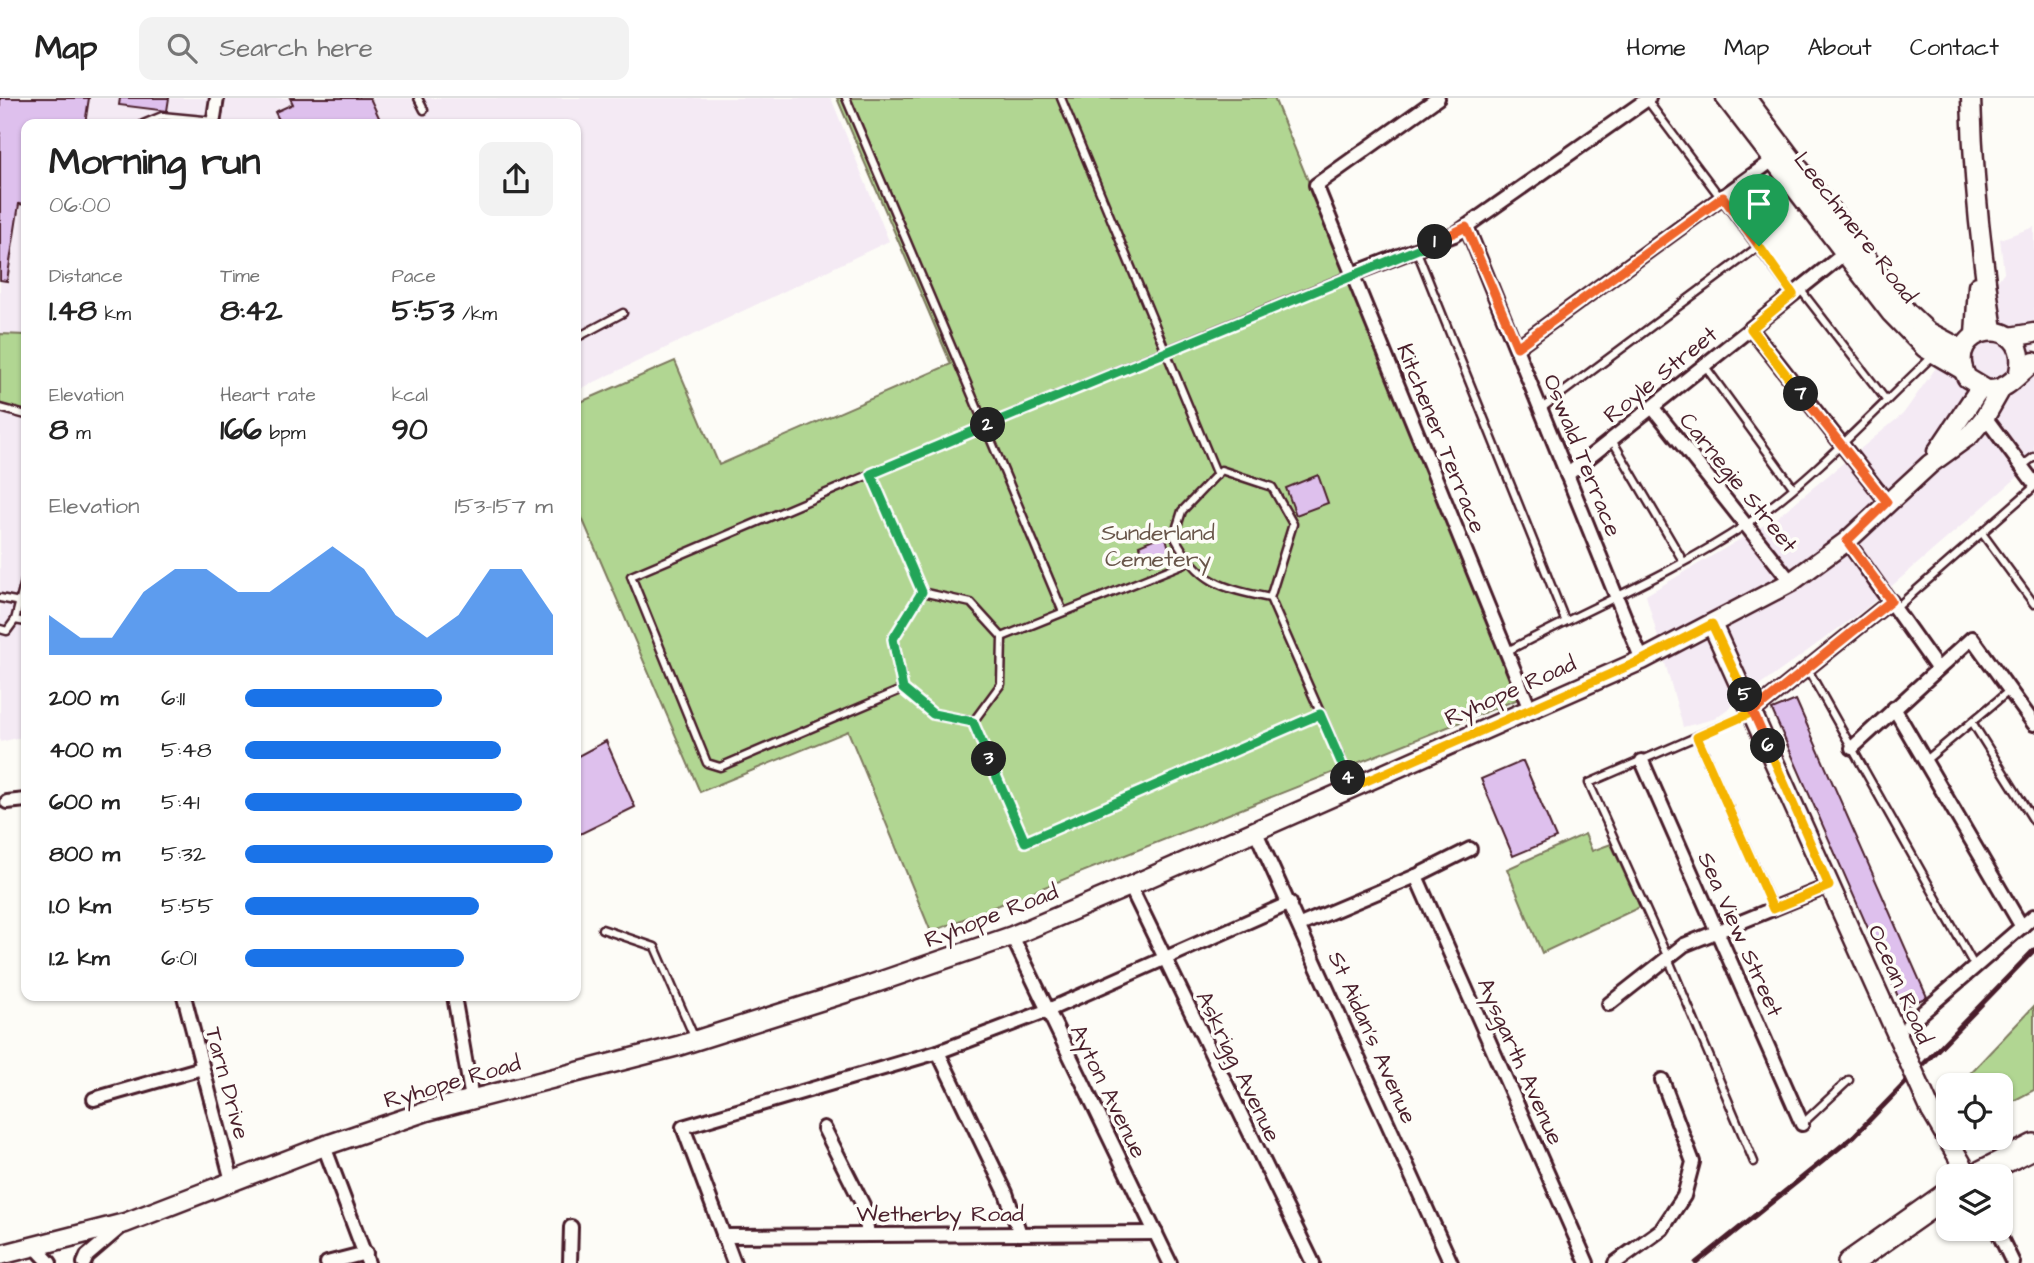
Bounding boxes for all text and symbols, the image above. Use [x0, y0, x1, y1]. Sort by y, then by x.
search box [139, 17, 629, 80]
text: Map [35, 25, 97, 71]
icon: search [163, 29, 201, 67]
text: Search here [219, 30, 373, 66]
text: Home [1626, 31, 1686, 65]
text: Map [1724, 31, 1769, 65]
text: About [1807, 31, 1872, 65]
text: Contact [1910, 31, 1999, 65]
text: Morning run [49, 137, 261, 189]
button: share [479, 142, 553, 216]
street label: Leechmere Road [1786, 145, 1925, 310]
pin [1729, 174, 1789, 246]
icon: arrive [1740, 185, 1778, 223]
text: 06:00 [49, 189, 111, 221]
pin: 1 [1418, 225, 1452, 260]
text: 1 [1433, 228, 1436, 255]
text: Distance [49, 263, 123, 290]
text: Time [220, 263, 260, 290]
text: Pace [392, 263, 436, 290]
text: 1.48 [49, 290, 97, 332]
text: 8:42 [220, 290, 282, 332]
text: 5:53 [392, 290, 454, 332]
text: km [97, 301, 131, 328]
text: /km [454, 301, 497, 328]
street label: Royle Street [1597, 318, 1726, 431]
street label: Kitchener Terrace [1388, 339, 1494, 538]
street label: Oswald Terrace [1535, 369, 1629, 541]
pin: 7 [1784, 376, 1818, 412]
text: 7 [1795, 380, 1806, 407]
text: Elevation [49, 382, 124, 409]
text: Heart rate [220, 382, 316, 409]
text: kcal [392, 382, 428, 409]
street label: Carnegie Street [1671, 406, 1805, 561]
pin: 2 [970, 408, 1006, 442]
text: 8 [49, 409, 68, 451]
text: 166 [220, 409, 262, 451]
text: 90 [392, 409, 428, 451]
text: 2 [982, 411, 993, 438]
text: m [68, 420, 91, 447]
text: bpm [262, 420, 305, 447]
text: Elevation [49, 490, 140, 522]
text: 153–157 m [454, 490, 553, 522]
park label: Sunderland Cemetery [1101, 517, 1215, 576]
street label: Ryhope Road [1440, 648, 1582, 735]
pin: 5 [1728, 678, 1762, 712]
text: 5 [1738, 681, 1751, 708]
text: 200 m [49, 682, 118, 714]
text: 6:11 [161, 682, 185, 714]
pin: 6 [1750, 728, 1786, 764]
text: 6 [1762, 732, 1773, 759]
text: 400 m [49, 734, 121, 766]
text: 5:48 [161, 734, 212, 766]
pin: 3 [972, 742, 1006, 776]
text: 3 [984, 745, 993, 772]
pin: 4 [1330, 760, 1366, 796]
text: 4 [1341, 764, 1354, 791]
text: 600 m [49, 786, 120, 818]
text: 5:41 [161, 786, 200, 818]
text: 800 m [49, 838, 120, 870]
text: 5:32 [161, 838, 206, 870]
street label: Sea View Street [1689, 847, 1791, 1023]
street label: Ryhope Road [920, 876, 1063, 957]
text: 1.0 km [49, 890, 111, 922]
text: 5:55 [161, 890, 214, 922]
street label: Ocean Road [1860, 920, 1941, 1049]
text: 1.2 km [49, 942, 110, 974]
text: 6:01 [161, 942, 197, 974]
street label: St Aidan's Avenue [1320, 946, 1424, 1129]
street label: Aysgarth Avenue [1468, 973, 1571, 1150]
street label: Askrigg Avenue [1187, 986, 1288, 1148]
street label: Ayton Avenue [1061, 1019, 1154, 1164]
street label: Tarn Drive [197, 1024, 257, 1143]
street label: Ryhope Road [380, 1047, 525, 1118]
map controls [1936, 1073, 2013, 1241]
button: locate [1936, 1073, 2013, 1150]
button: layers [1936, 1164, 2013, 1241]
street label: Wetherby Road [856, 1198, 1024, 1231]

